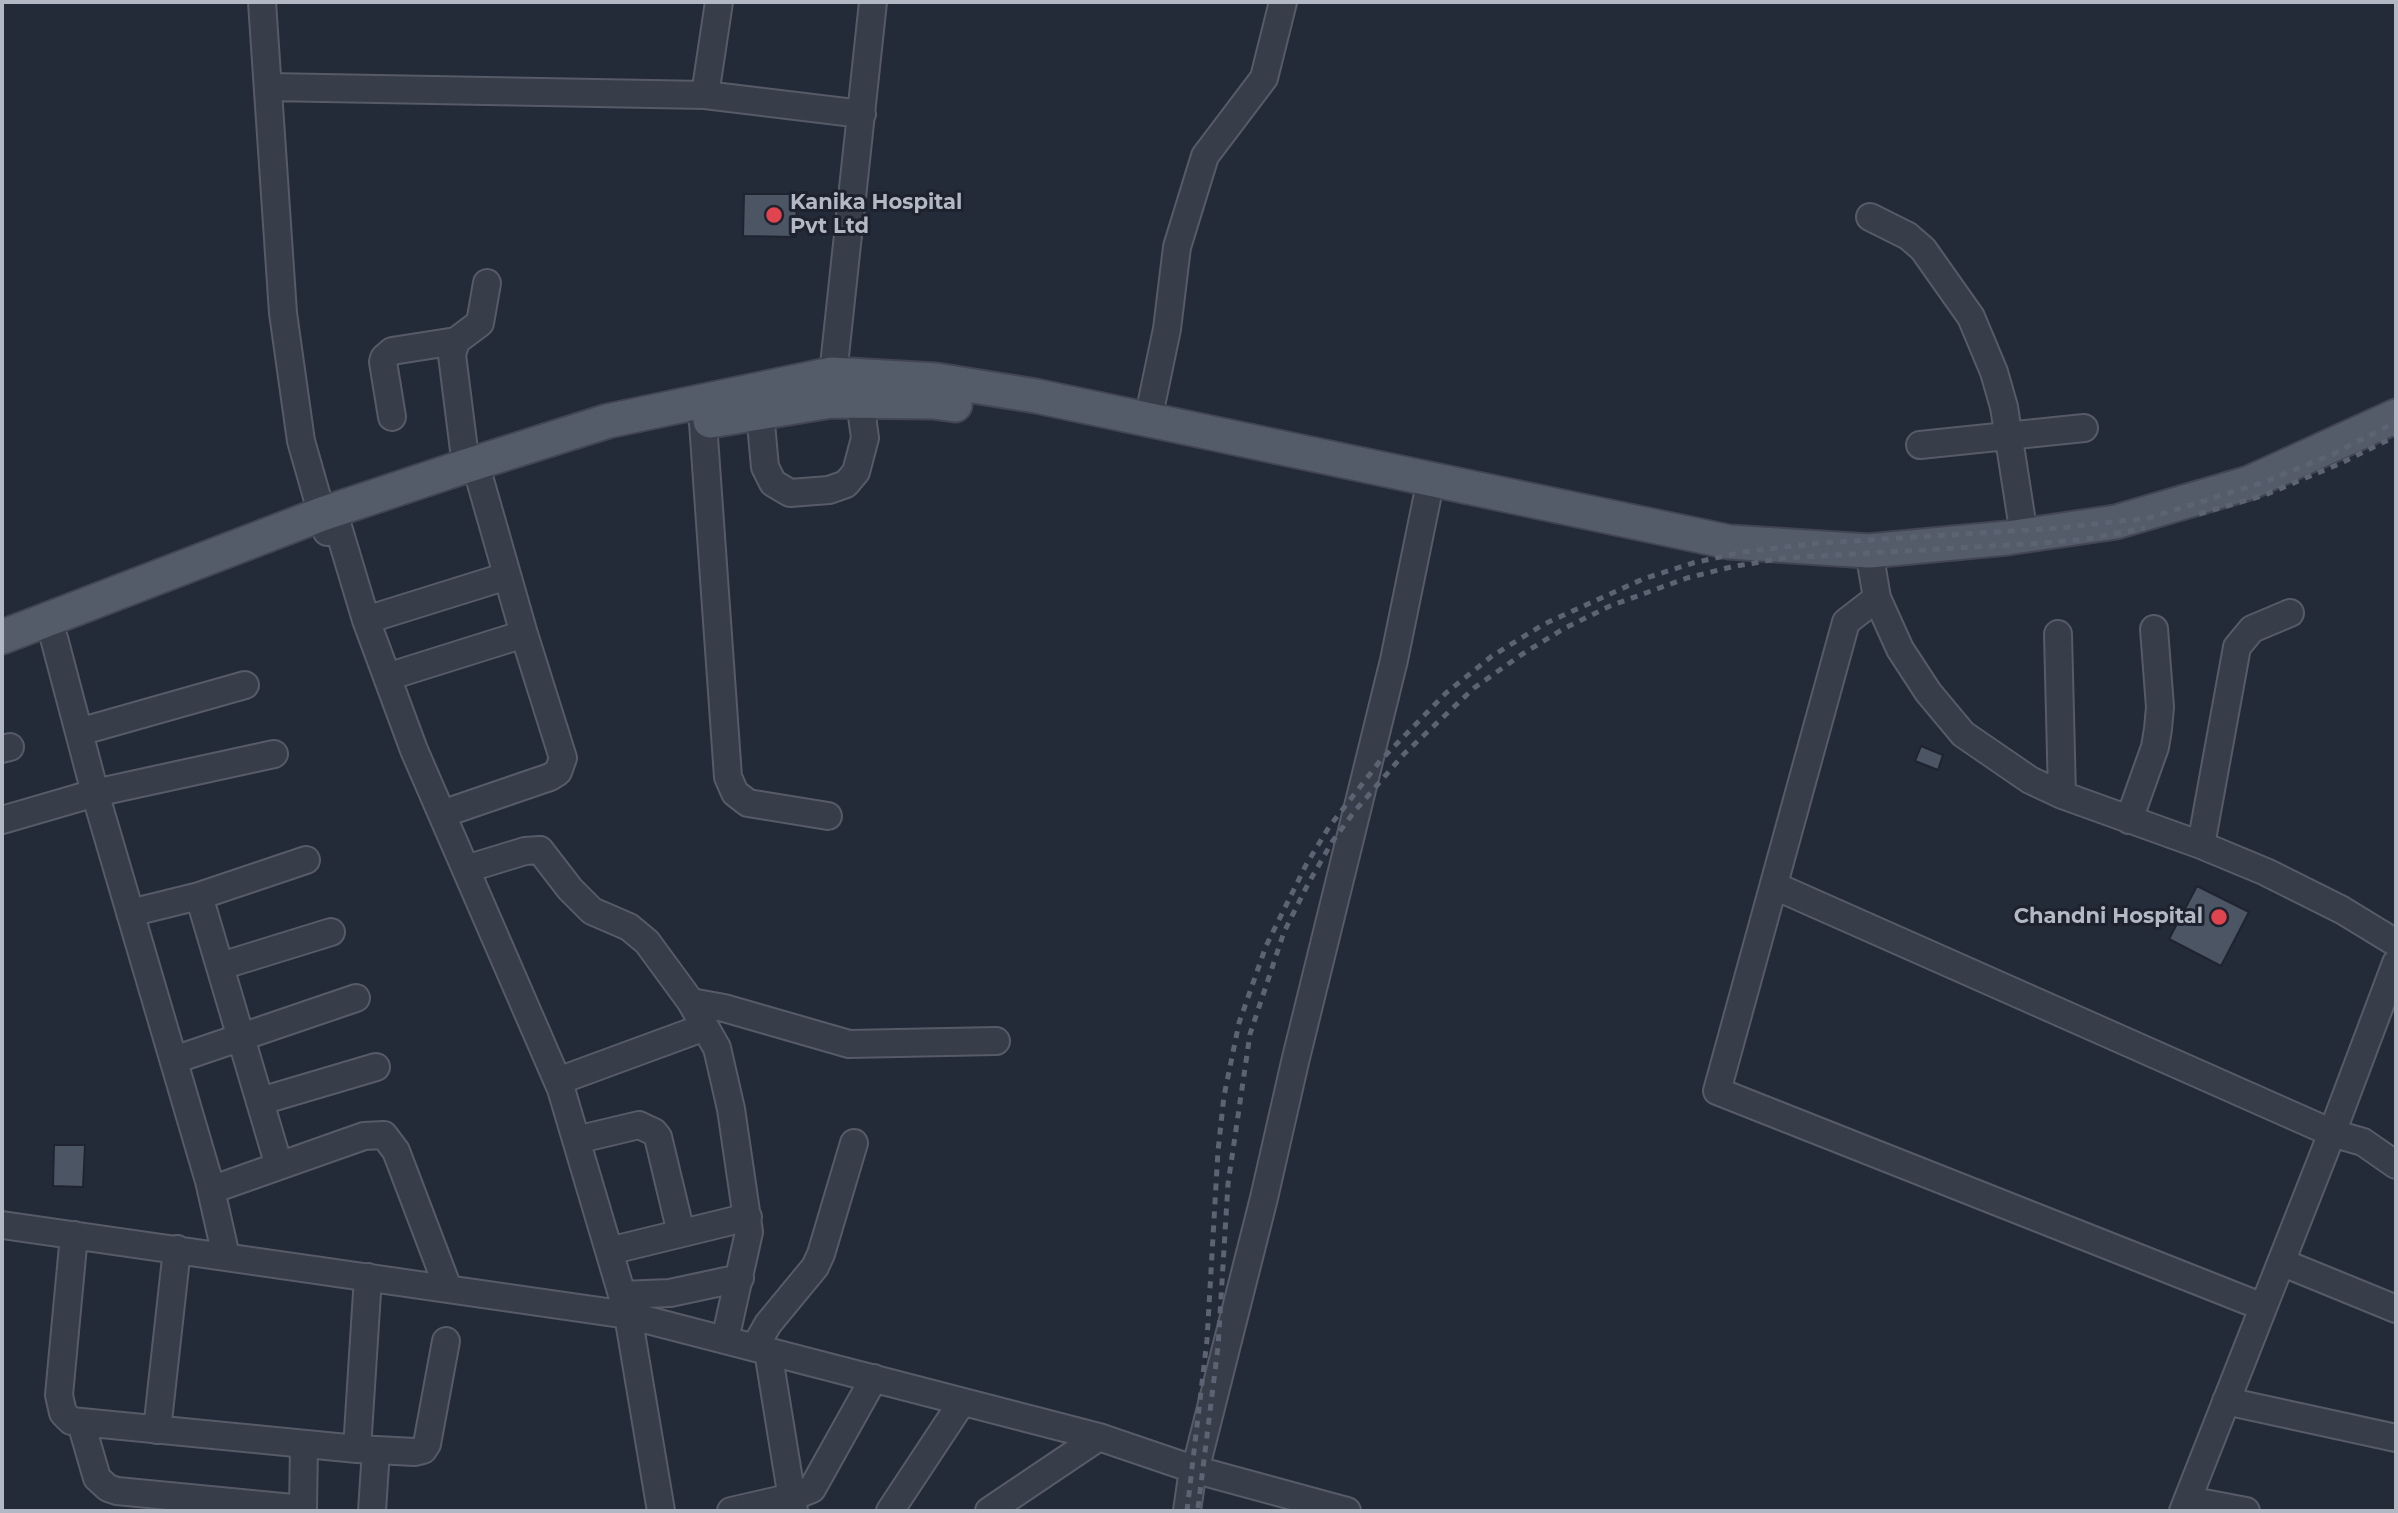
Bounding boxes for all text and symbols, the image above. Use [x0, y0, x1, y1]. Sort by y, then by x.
place label: Kanika Hospital Pvt Ltd [790, 190, 962, 240]
marker: Kanika Hospital Pvt Ltd [764, 205, 784, 225]
place label: Chandni Hospital [2014, 904, 2203, 930]
marker: Chandni Hospital [2209, 907, 2229, 927]

